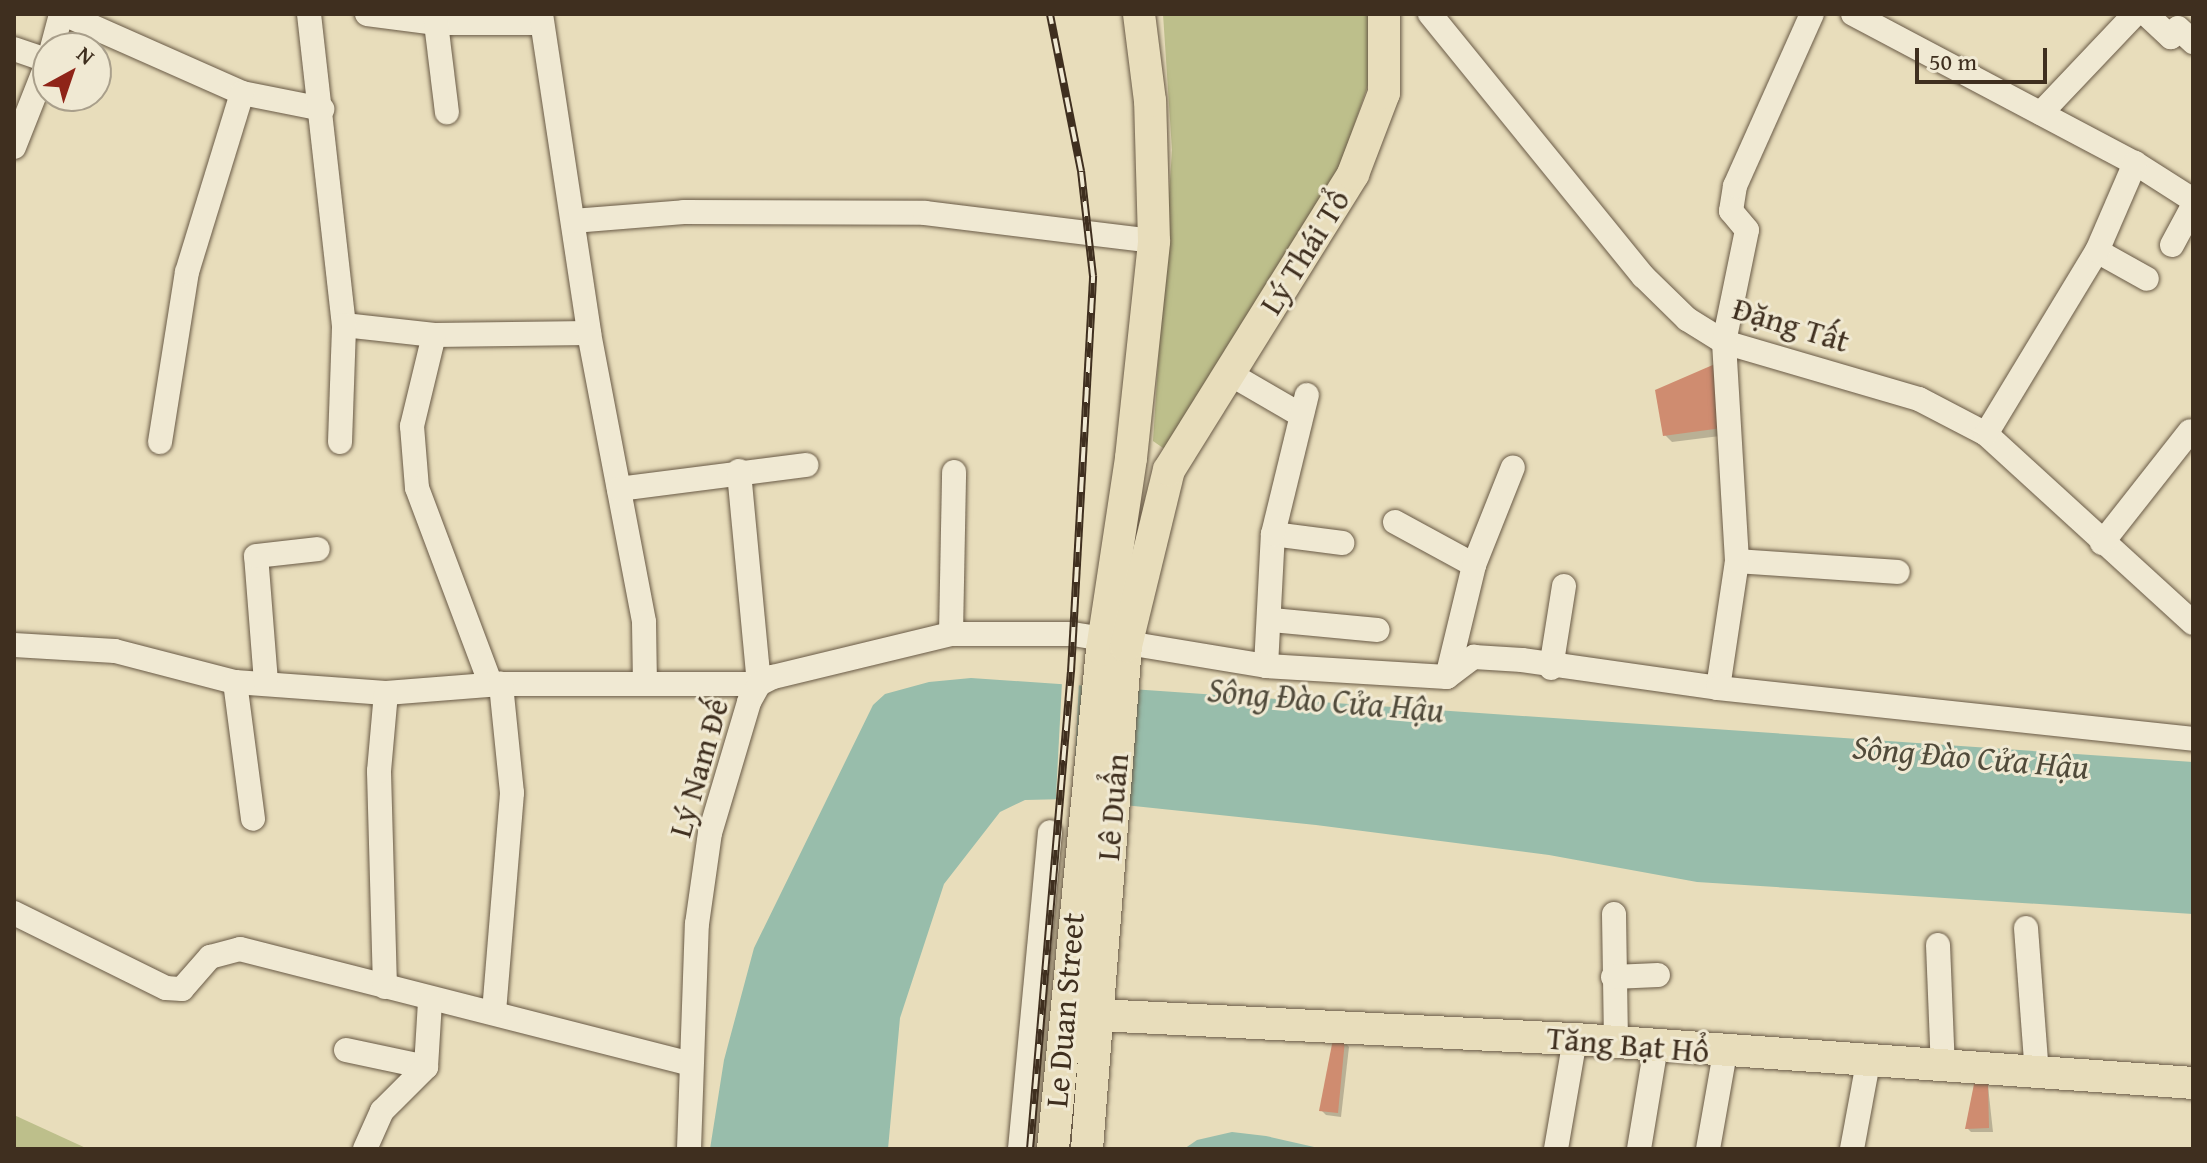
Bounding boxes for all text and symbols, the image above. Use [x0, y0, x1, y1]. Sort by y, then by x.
north arrow [32, 32, 112, 112]
scale bar [1919, 32, 2051, 82]
text: N [70, 38, 102, 72]
text: 50 m [1929, 44, 1977, 79]
street label: Lý Thái Tổ [1252, 183, 1358, 321]
street label: Đặng Tất [1728, 289, 1854, 361]
water label: Sông Đào Cửa Hậu [1206, 668, 1446, 730]
street label: Lý Nam Đế [661, 694, 737, 842]
water label: Sông Đào Cửa Hậu [1851, 725, 2091, 787]
street label: Lê Duẩn [1089, 752, 1137, 862]
street label: Le Duan Street [1037, 911, 1093, 1109]
street label: Tăng Bạt Hổ [1545, 1019, 1711, 1071]

